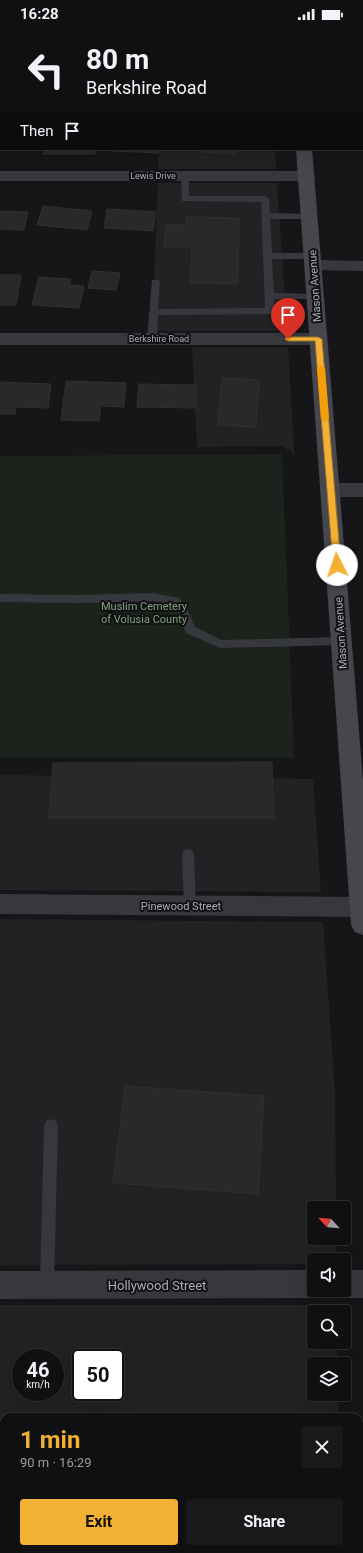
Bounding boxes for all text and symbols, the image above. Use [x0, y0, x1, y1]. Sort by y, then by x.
text: 16:28 [20, 5, 59, 23]
text: 80 m [86, 43, 149, 76]
icon: left [20, 44, 72, 96]
text: Berkshire Road [86, 77, 207, 98]
icon: arrive [61, 120, 83, 142]
text: Then [20, 122, 53, 140]
street label: Lewis Drive [130, 171, 176, 181]
street label: Mason Avenue [306, 249, 324, 323]
pin [271, 298, 305, 339]
icon: arrive [277, 304, 299, 326]
street label: Berkshire Road [129, 334, 189, 344]
position arrow [316, 544, 358, 586]
street label: Mason Avenue [332, 596, 350, 670]
park label: Muslim Cemetery of Volusia County [101, 600, 188, 626]
street label: Pinewood Street [141, 900, 222, 913]
north arrow [307, 1201, 351, 1245]
map controls [307, 1201, 351, 1401]
button: sound [307, 1253, 351, 1297]
street label: Hollywood Street [108, 1278, 206, 1293]
button: search [307, 1305, 351, 1349]
speed limit sign: 50 [72, 1349, 124, 1401]
button: layers [307, 1357, 351, 1401]
text: 46 [27, 1358, 49, 1382]
text: km/h [26, 1379, 50, 1390]
text: 1 min [20, 1426, 80, 1454]
button: close [301, 1426, 343, 1468]
text: 90 m · 16:29 [20, 1455, 91, 1470]
button: Exit [20, 1499, 178, 1545]
button: Share [186, 1499, 343, 1545]

